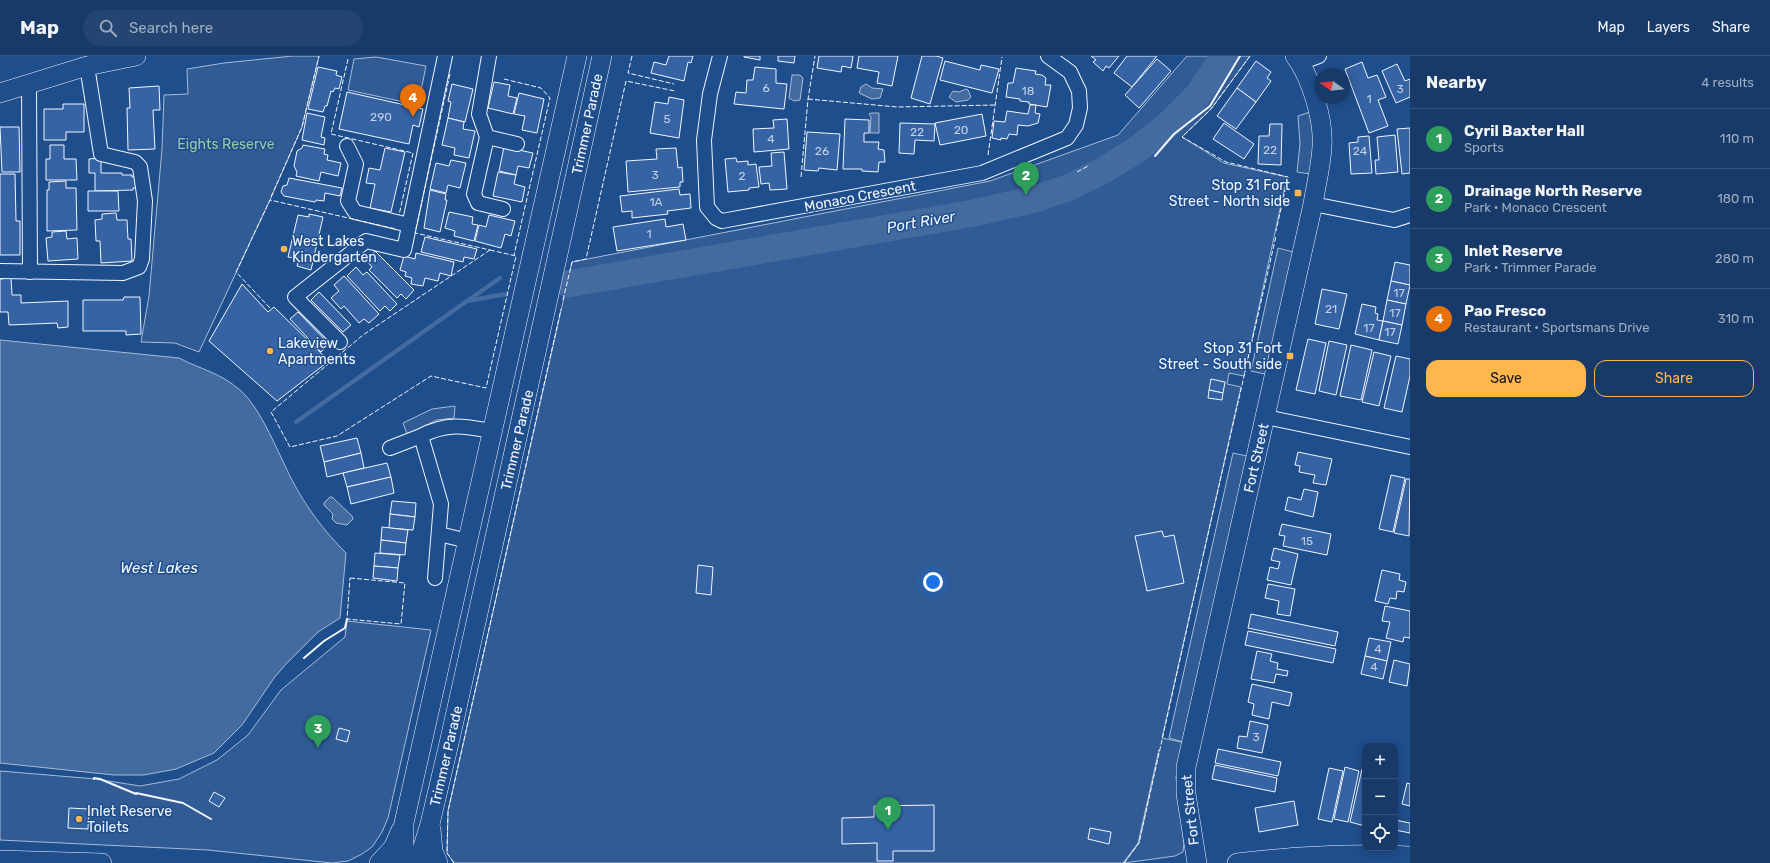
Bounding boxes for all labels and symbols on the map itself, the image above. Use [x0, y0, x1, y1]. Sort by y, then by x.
north arrow [1314, 68, 1350, 104]
street label: Trimmer Parade [569, 72, 606, 176]
house number: 6 [762, 81, 770, 95]
house number: 3 [1396, 82, 1404, 96]
pin: 4 [400, 84, 426, 117]
house number: 18 [1022, 84, 1034, 98]
house number: 1 [1366, 92, 1372, 106]
house number: 290 [370, 110, 392, 124]
house number: 5 [663, 112, 671, 126]
house number: 20 [954, 123, 968, 137]
house number: 22 [910, 125, 924, 139]
house number: 4 [767, 132, 775, 146]
park label: Eights Reserve [177, 136, 275, 153]
house number: 22 [1263, 143, 1277, 157]
house number: 26 [815, 144, 829, 158]
house number: 24 [1353, 144, 1368, 158]
pin: 2 [1013, 162, 1039, 195]
house number: 3 [651, 168, 659, 182]
house number: 2 [738, 169, 746, 183]
street label: Monaco Crescent [803, 177, 918, 216]
place label: Stop 31 Fort Street - North side [1169, 177, 1291, 210]
marker: Stop 31 Fort Street - North side [1293, 188, 1303, 198]
house number: 1A [649, 195, 663, 209]
water label: Port River [885, 207, 958, 237]
house number: 1 [646, 227, 652, 241]
place label: West Lakes Kindergarten [292, 233, 377, 266]
marker: West Lakes Kindergarten [279, 244, 289, 254]
house number: 17 [1393, 286, 1405, 300]
house number: 21 [1325, 302, 1337, 316]
house number: 17 [1389, 306, 1401, 320]
house number: 17 [1363, 321, 1375, 335]
house number: 17 [1384, 325, 1396, 339]
place label: Lakeview Apartments [278, 335, 356, 368]
place label: Stop 31 Fort Street - South side [1159, 340, 1283, 373]
marker: Lakeview Apartments [265, 346, 275, 356]
marker: Stop 31 Fort Street - South side [1285, 351, 1295, 361]
street label: Trimmer Parade [498, 388, 537, 492]
street label: Fort Street [1240, 421, 1273, 495]
house number: 15 [1301, 534, 1313, 548]
water label: West Lakes [120, 559, 198, 577]
your location [923, 572, 943, 592]
house number: 4 [1374, 642, 1382, 656]
house number: 4 [1370, 660, 1378, 674]
street label: Trimmer Parade [427, 704, 466, 808]
pin: 3 [305, 715, 331, 748]
house number: 3 [1252, 730, 1260, 744]
street label: Fort Street [1178, 773, 1203, 846]
pin: 1 [875, 797, 901, 830]
place label: Inlet Reserve Toilets [87, 803, 172, 836]
marker: Inlet Reserve Toilets [74, 814, 84, 824]

